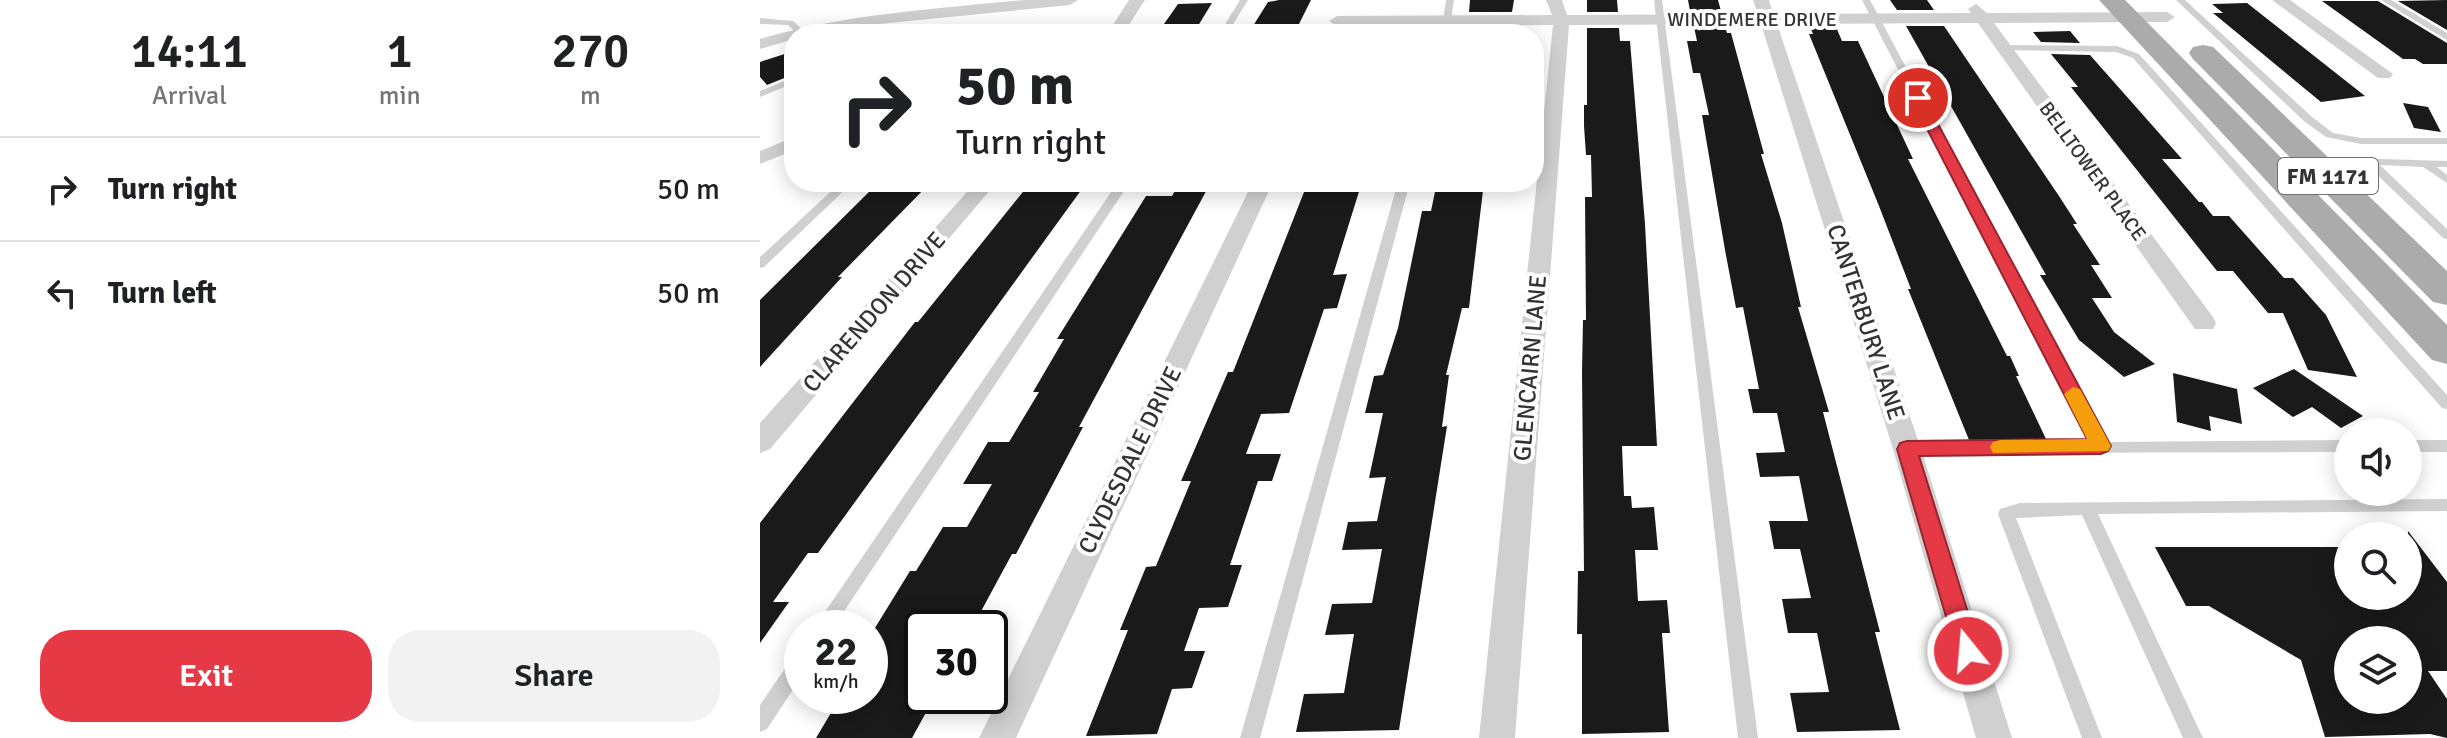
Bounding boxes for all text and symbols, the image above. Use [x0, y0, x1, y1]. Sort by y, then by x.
street label: WINDEMERE DRIVE [1667, 7, 1837, 32]
text: 14:11 [131, 22, 248, 81]
text: 1 [387, 22, 413, 81]
text: 270 [551, 22, 629, 81]
text: 50 m [956, 51, 1074, 120]
icon: right [824, 56, 928, 160]
pin [1884, 64, 1952, 132]
icon: arrive [1896, 76, 1940, 120]
text: Arrival [152, 80, 227, 112]
text: min [379, 80, 421, 112]
text: m [580, 80, 601, 112]
street label: BELLTOWER PLACE [2034, 97, 2151, 246]
text: Turn right [956, 120, 1106, 165]
road number: FM 1171 [2278, 158, 2378, 194]
icon: right [40, 167, 84, 211]
text: Turn right [108, 171, 237, 208]
text: 50 m [657, 171, 720, 208]
street label: CANTERBURY LANE [1820, 220, 1912, 424]
street label: CLARENDON DRIVE [796, 226, 952, 398]
icon: left [40, 271, 84, 315]
street label: GLENCAIRN LANE [1507, 274, 1553, 462]
text: Turn left [108, 275, 217, 312]
text: 50 m [657, 275, 720, 312]
street label: CLYDESDALE DRIVE [1072, 361, 1188, 559]
map controls [2334, 418, 2422, 714]
button: sound [2334, 418, 2422, 506]
button: search [2334, 522, 2422, 610]
position arrow [1926, 609, 2010, 693]
speed limit sign: 30 [904, 610, 1008, 714]
button: layers [2334, 626, 2422, 714]
text: 22 [814, 627, 858, 677]
button: Exit [40, 630, 372, 722]
button: Share [388, 630, 720, 722]
text: km/h [813, 669, 859, 694]

